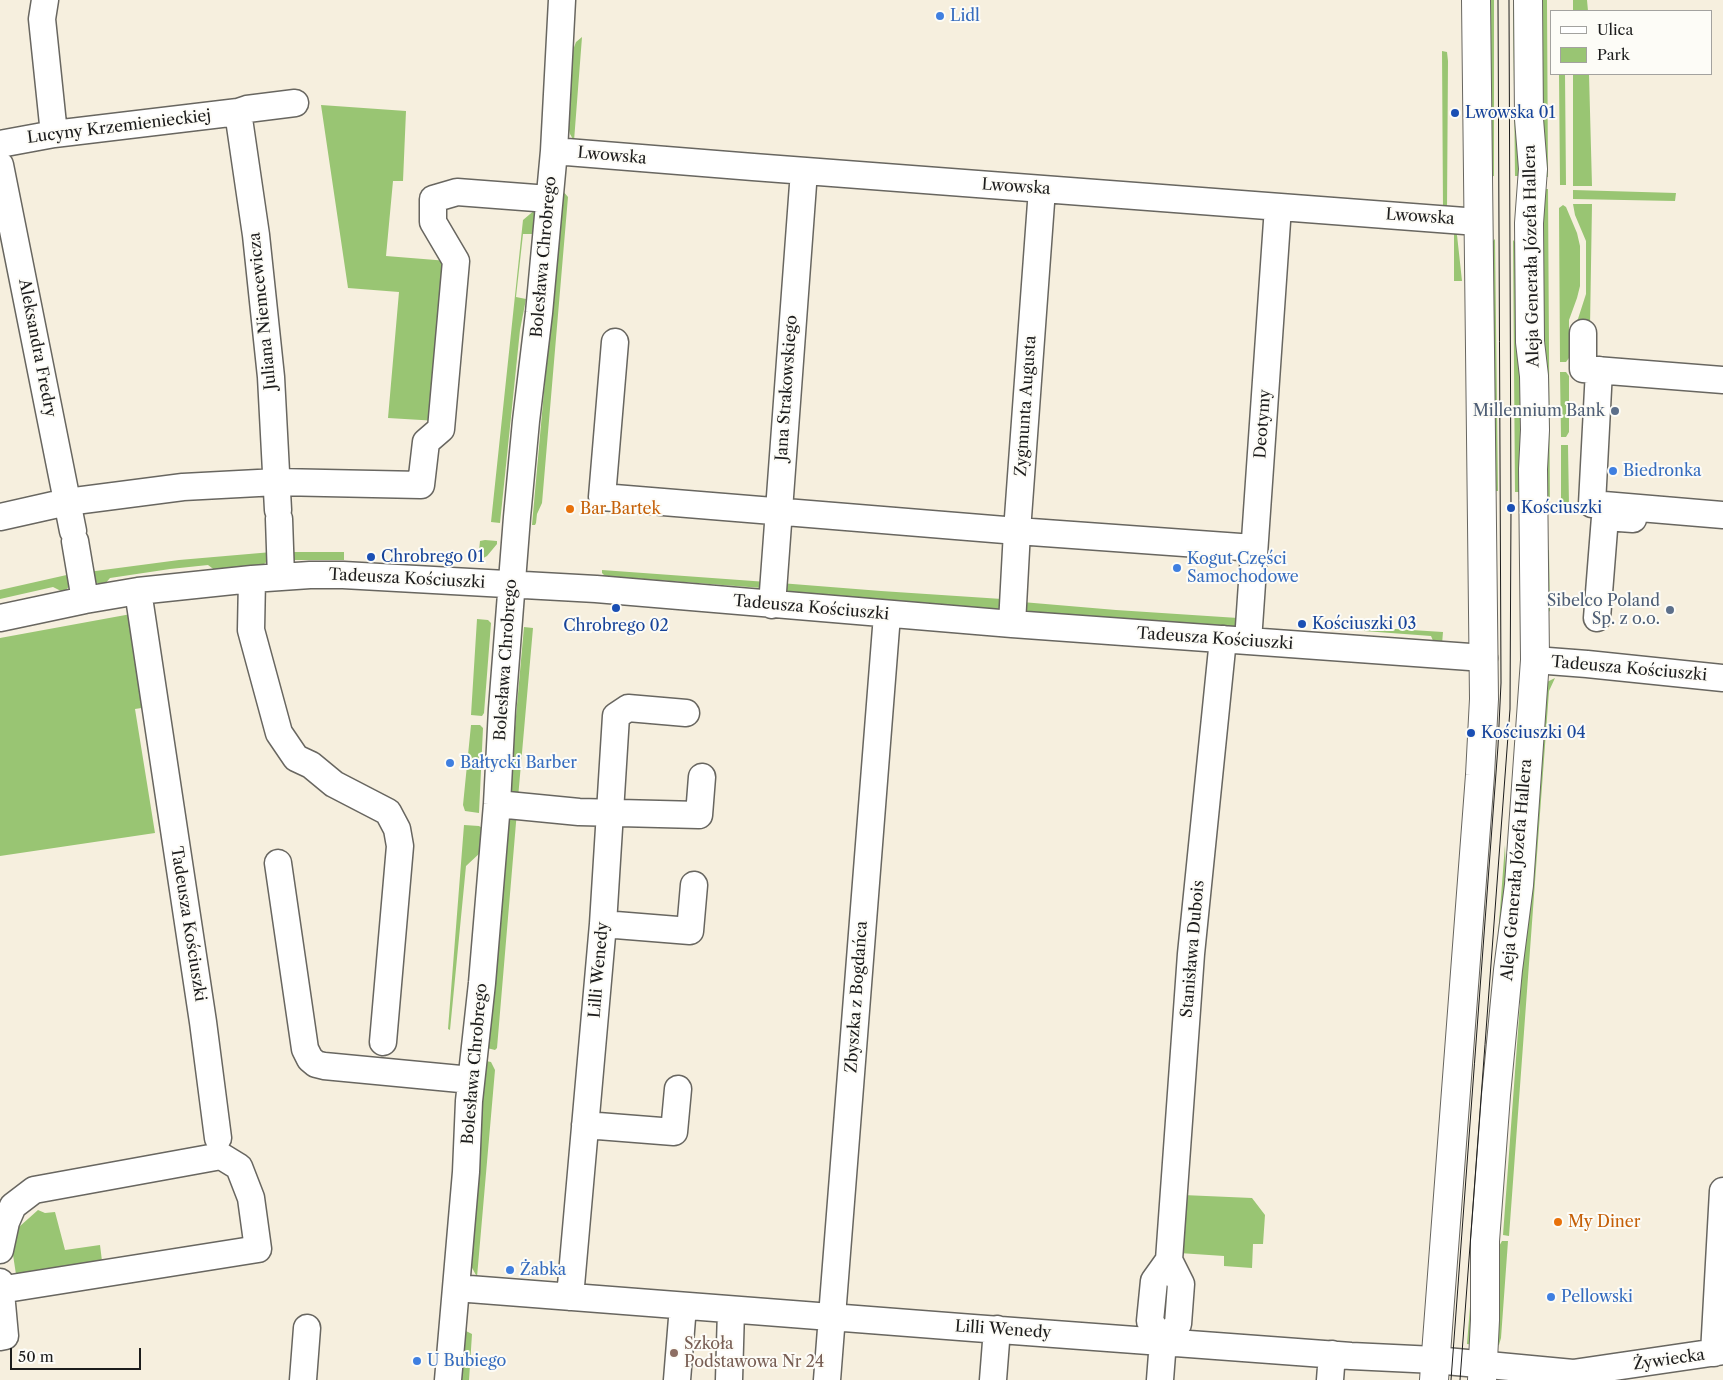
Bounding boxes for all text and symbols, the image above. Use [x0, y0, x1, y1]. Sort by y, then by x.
place label: Lidl [950, 6, 980, 26]
marker: Lidl [934, 10, 946, 22]
legend [1550, 10, 1713, 75]
text: Ulica [1597, 20, 1633, 39]
text: Park [1597, 45, 1630, 64]
place label: Lwowska 01 [1465, 103, 1555, 123]
street label: Lucyny Krzemienieckiej [26, 106, 212, 148]
marker: Lwowska 01 [1449, 107, 1461, 119]
street label: Lwowska [577, 143, 647, 169]
street label: Aleja Generała Józefa Hallera [1520, 144, 1544, 368]
street label: Bolesława Chrobrego [527, 175, 561, 339]
street label: Lwowska [981, 175, 1051, 199]
street label: Lwowska [1385, 205, 1455, 229]
street label: Juliana Niemcewicza [245, 231, 281, 391]
street label: Aleksandra Fredry [14, 277, 60, 419]
street label: Jana Strakowskiego [772, 314, 802, 462]
street label: Zygmunta Augusta [1012, 335, 1040, 477]
street label: Deotymy [1251, 389, 1275, 459]
place label: Millennium Bank [1473, 401, 1605, 421]
marker: Millennium Bank [1609, 405, 1621, 417]
place label: Biedronka [1623, 461, 1701, 481]
marker: Biedronka [1607, 465, 1619, 477]
place label: Kościuszki [1521, 498, 1602, 518]
place label: Bar Bartek [580, 499, 661, 519]
marker: Kościuszki [1505, 502, 1517, 514]
marker: Bar Bartek [564, 503, 576, 515]
place label: Chrobrego 01 [381, 547, 484, 567]
place label: Kogut Części Samochodowe [1187, 549, 1299, 587]
marker: Chrobrego 01 [365, 551, 377, 563]
marker: Kogut Części Samochodowe [1171, 562, 1183, 574]
street label: Tadeusza Kościuszki [328, 565, 486, 593]
street label: Bolesława Chrobrego [491, 579, 521, 741]
place label: Sibelco Poland Sp. z o.o. [1547, 591, 1660, 629]
street label: Tadeusza Kościuszki [732, 592, 890, 624]
marker: Chrobrego 02 [610, 602, 622, 614]
marker: Sibelco Poland Sp. z o.o. [1664, 604, 1676, 616]
place label: Kościuszki 03 [1312, 614, 1416, 634]
place label: Chrobrego 02 [563, 616, 669, 636]
marker: Kościuszki 03 [1296, 618, 1308, 630]
street label: Tadeusza Kościuszki [1136, 624, 1294, 654]
street label: Tadeusza Kościuszki [1550, 653, 1708, 685]
place label: Kościuszki 04 [1481, 723, 1586, 743]
marker: Kościuszki 04 [1465, 727, 1477, 739]
place label: Bałtycki Barber [460, 753, 577, 773]
marker: Bałtycki Barber [444, 757, 456, 769]
street label: Aleja Generała Józefa Hallera [1498, 758, 1536, 982]
street label: Tadeusza Kościuszki [166, 845, 210, 1003]
street label: Stanisława Dubois [1177, 879, 1209, 1019]
street label: Zbyszka z Bogdańca [842, 920, 872, 1074]
street label: Lilli Wenedy [585, 921, 613, 1019]
street label: Bolesława Chrobrego [458, 982, 492, 1146]
place label: My Diner [1568, 1212, 1640, 1232]
marker: My Diner [1552, 1216, 1564, 1228]
place label: Żabka [520, 1260, 566, 1280]
marker: Żabka [504, 1264, 516, 1276]
place label: Pellowski [1561, 1287, 1633, 1307]
marker: Pellowski [1545, 1291, 1557, 1303]
street label: Lilli Wenedy [954, 1317, 1052, 1343]
place label: Szkoła Podstawowa Nr 24 [684, 1334, 824, 1372]
scale bar [12, 1338, 144, 1370]
street label: Żywiecka [1632, 1345, 1706, 1375]
text: 50 m [18, 1347, 54, 1366]
marker: Szkoła Podstawowa Nr 24 [668, 1347, 680, 1359]
place label: U Bubiego [427, 1351, 506, 1371]
marker: U Bubiego [411, 1355, 423, 1367]

